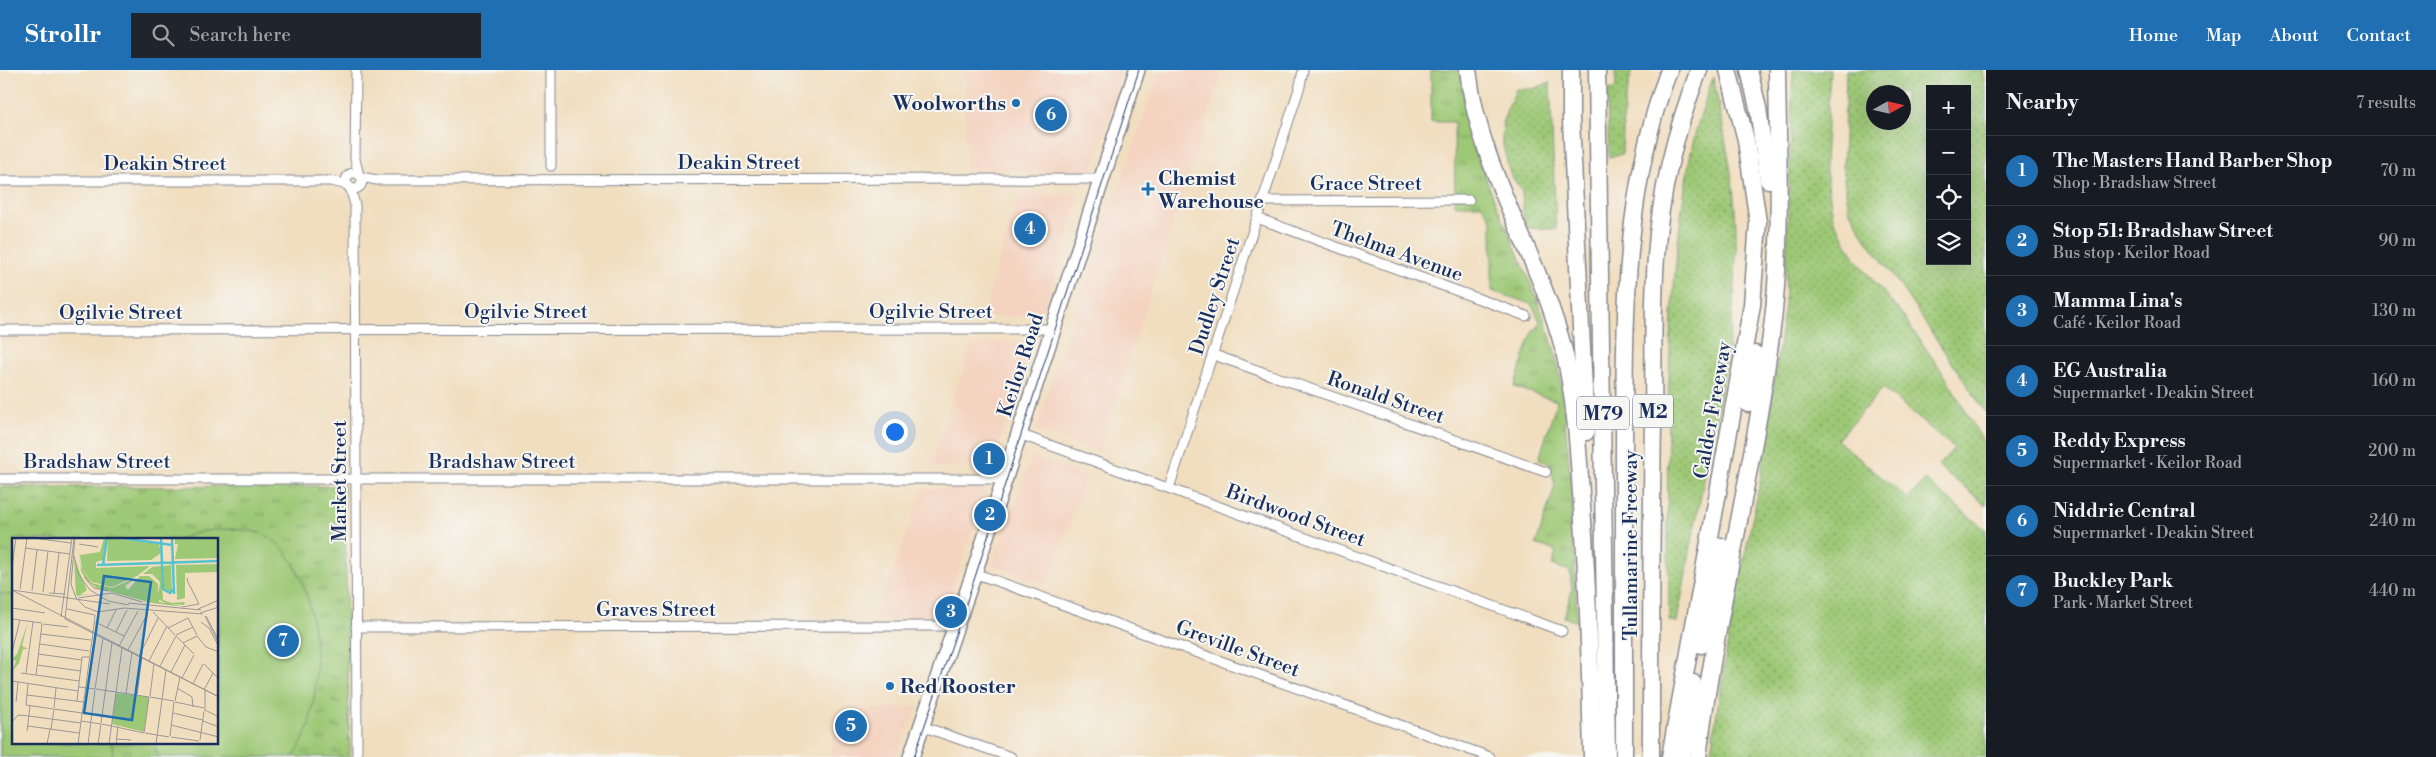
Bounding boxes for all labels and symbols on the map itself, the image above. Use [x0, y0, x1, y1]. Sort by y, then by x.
north arrow [1866, 85, 1911, 130]
place label: Woolworths [892, 92, 1006, 117]
pin: 6 [1035, 96, 1067, 134]
marker: Woolworths [1010, 97, 1022, 109]
street label: Deakin Street [677, 151, 801, 176]
street label: Deakin Street [103, 152, 227, 177]
place label: Chemist Warehouse [1157, 167, 1264, 215]
street label: Grace Street [1310, 172, 1422, 197]
marker: Chemist Warehouse [1142, 183, 1154, 195]
pin: 4 [1014, 210, 1046, 248]
street label: Thelma Avenue [1327, 217, 1466, 288]
street label: Dudley Street [1185, 234, 1246, 359]
street label: Ogilvie Street [464, 300, 588, 325]
street label: Ogilvie Street [869, 300, 993, 325]
street label: Ogilvie Street [59, 301, 183, 326]
street label: Keilor Road [993, 310, 1050, 420]
street label: Calder Freeway [1689, 339, 1738, 481]
street label: Ronald Street [1323, 367, 1448, 430]
road number: M2 [1633, 394, 1673, 428]
road number: M79 [1577, 396, 1629, 429]
your location [882, 419, 908, 445]
street label: Market Street [328, 420, 353, 542]
pin: 1 [973, 440, 1005, 478]
street label: Bradshaw Street [23, 450, 170, 475]
street label: Bradshaw Street [428, 450, 575, 475]
street label: Tullamarine Freeway [1619, 450, 1644, 640]
street label: Birdwood Street [1221, 479, 1369, 553]
pin: 2 [974, 496, 1006, 534]
inset map [12, 538, 219, 744]
pin: 3 [935, 593, 967, 631]
street label: Graves Street [596, 598, 716, 623]
street label: Greville Street [1172, 615, 1303, 683]
pin: 7 [267, 622, 299, 660]
place label: Red Rooster [900, 675, 1016, 700]
marker: Red Rooster [884, 680, 896, 692]
pin: 5 [835, 707, 867, 745]

